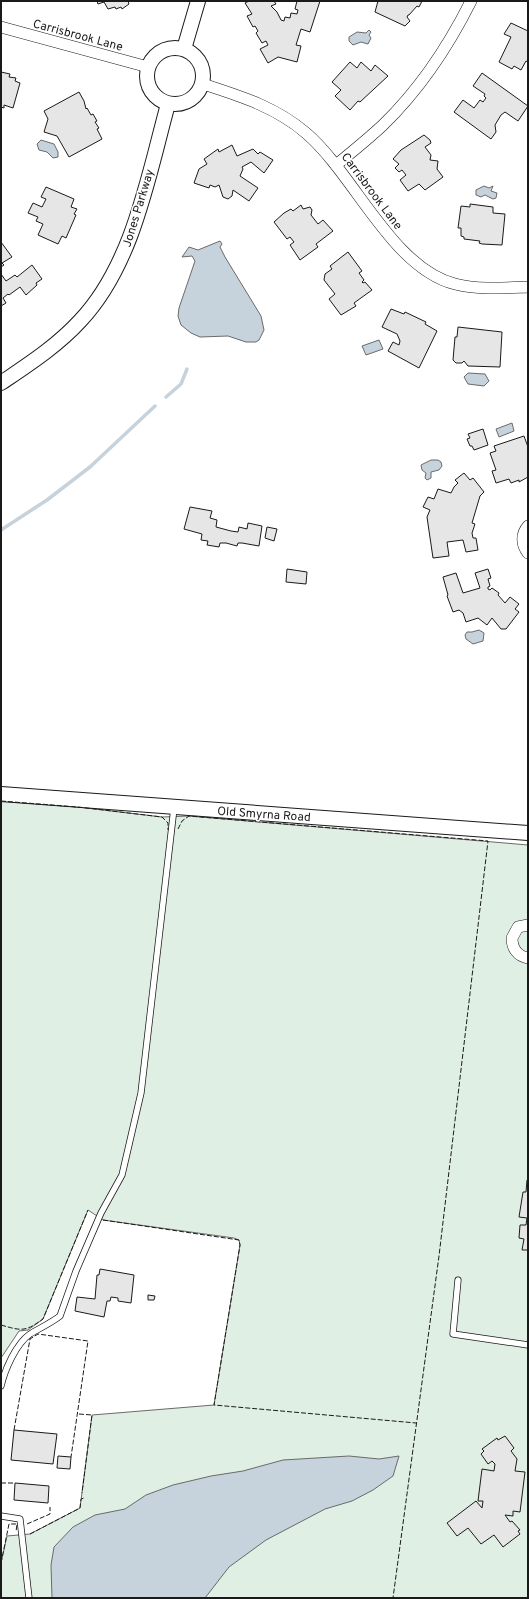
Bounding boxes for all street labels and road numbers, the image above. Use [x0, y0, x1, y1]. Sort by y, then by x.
street label: Carrisbrook Lane [31, 16, 125, 56]
street label: Carrisbrook Lane [337, 150, 405, 233]
street label: Jones Parkway [120, 167, 158, 249]
street label: Old Smyrna Road [217, 804, 311, 826]

